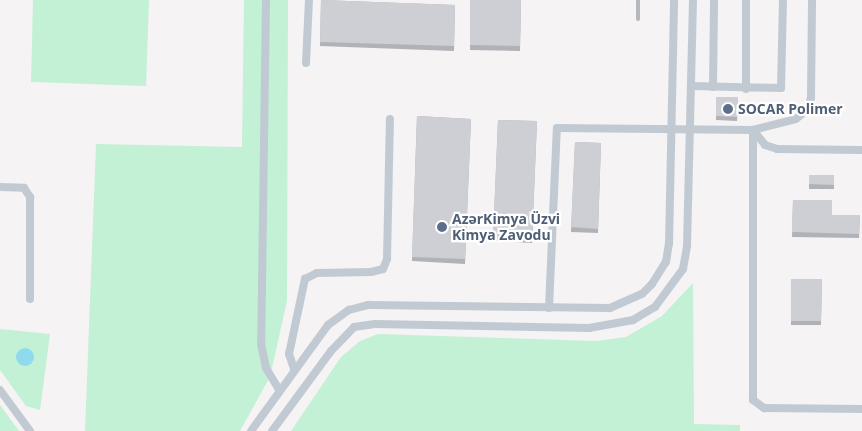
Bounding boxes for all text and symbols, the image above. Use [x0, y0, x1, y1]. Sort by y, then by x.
place label: SOCAR Polimer [738, 101, 843, 117]
marker: SOCAR Polimer [722, 103, 734, 115]
place label: AzərKimya Üzvi Kimya Zavodu [452, 211, 560, 243]
marker: AzərKimya Üzvi Kimya Zavodu [436, 221, 448, 233]

